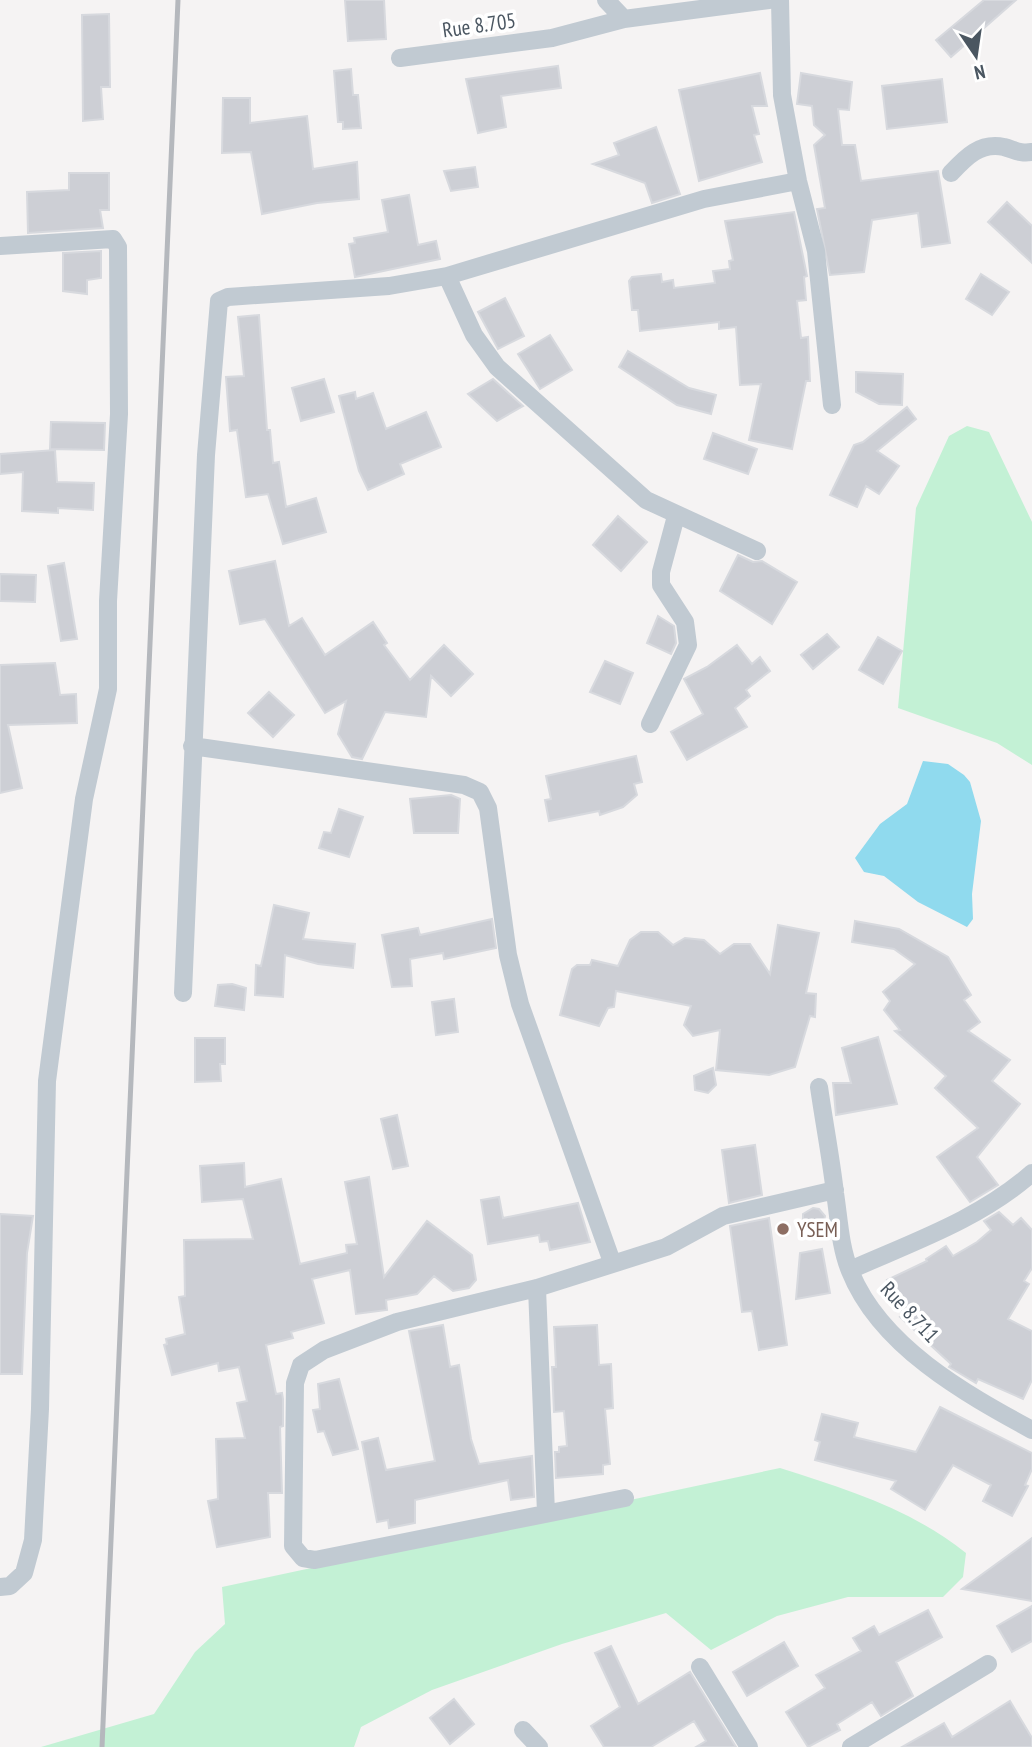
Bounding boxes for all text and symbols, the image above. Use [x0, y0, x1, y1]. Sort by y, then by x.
street label: Rue 8.705 [441, 6, 517, 44]
north arrow [941, 21, 1011, 91]
text: N [972, 60, 988, 85]
place label: YSEM [797, 1216, 838, 1243]
marker: YSEM [775, 1221, 791, 1237]
street label: Rue 8.711 [875, 1276, 945, 1348]

